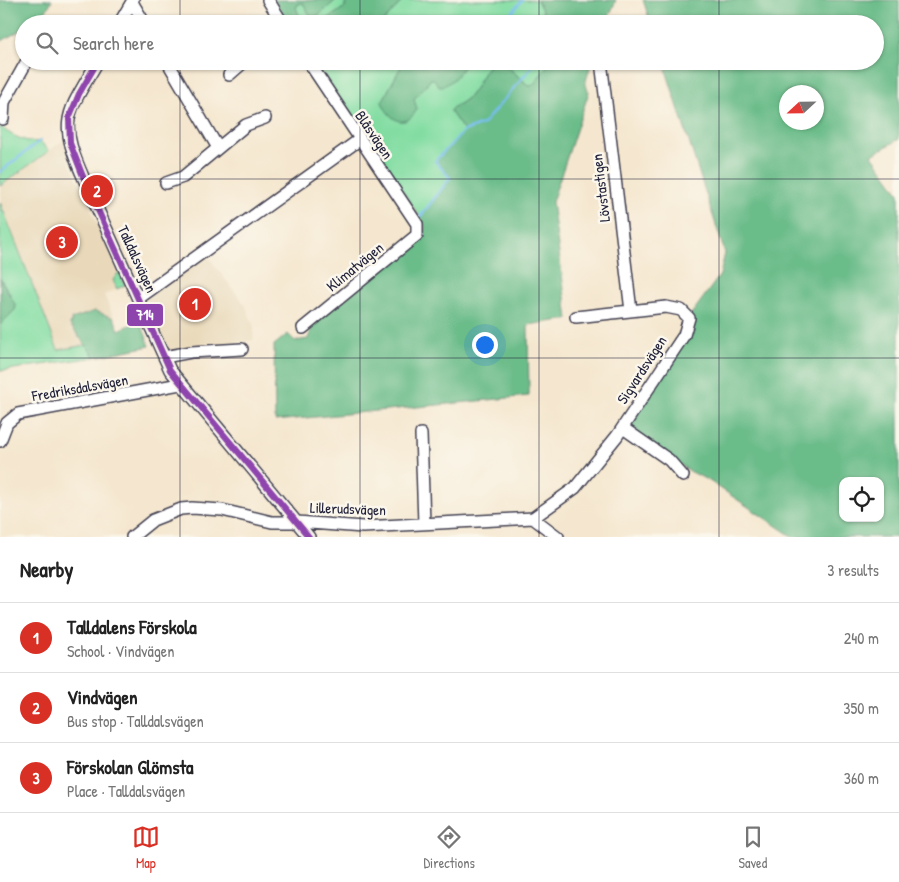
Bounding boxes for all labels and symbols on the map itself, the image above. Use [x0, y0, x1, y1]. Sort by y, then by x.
north arrow [779, 85, 824, 130]
street label: Blåsvägen [350, 106, 398, 163]
street label: Lövstastigen [586, 153, 615, 223]
pin: 2 [81, 172, 113, 210]
street label: Talldalsvägen [113, 222, 162, 296]
pin: 3 [46, 223, 78, 261]
street label: Klimatvägen [322, 237, 388, 296]
pin: 1 [179, 285, 211, 323]
line badge: 714 [126, 303, 164, 327]
text: 714 [135, 305, 154, 324]
street label: Sigvardsvägen [612, 331, 672, 408]
your location [472, 332, 498, 358]
street label: Fredriksdalsvägen [29, 369, 130, 406]
street label: Lillerudsvägen [310, 497, 387, 520]

